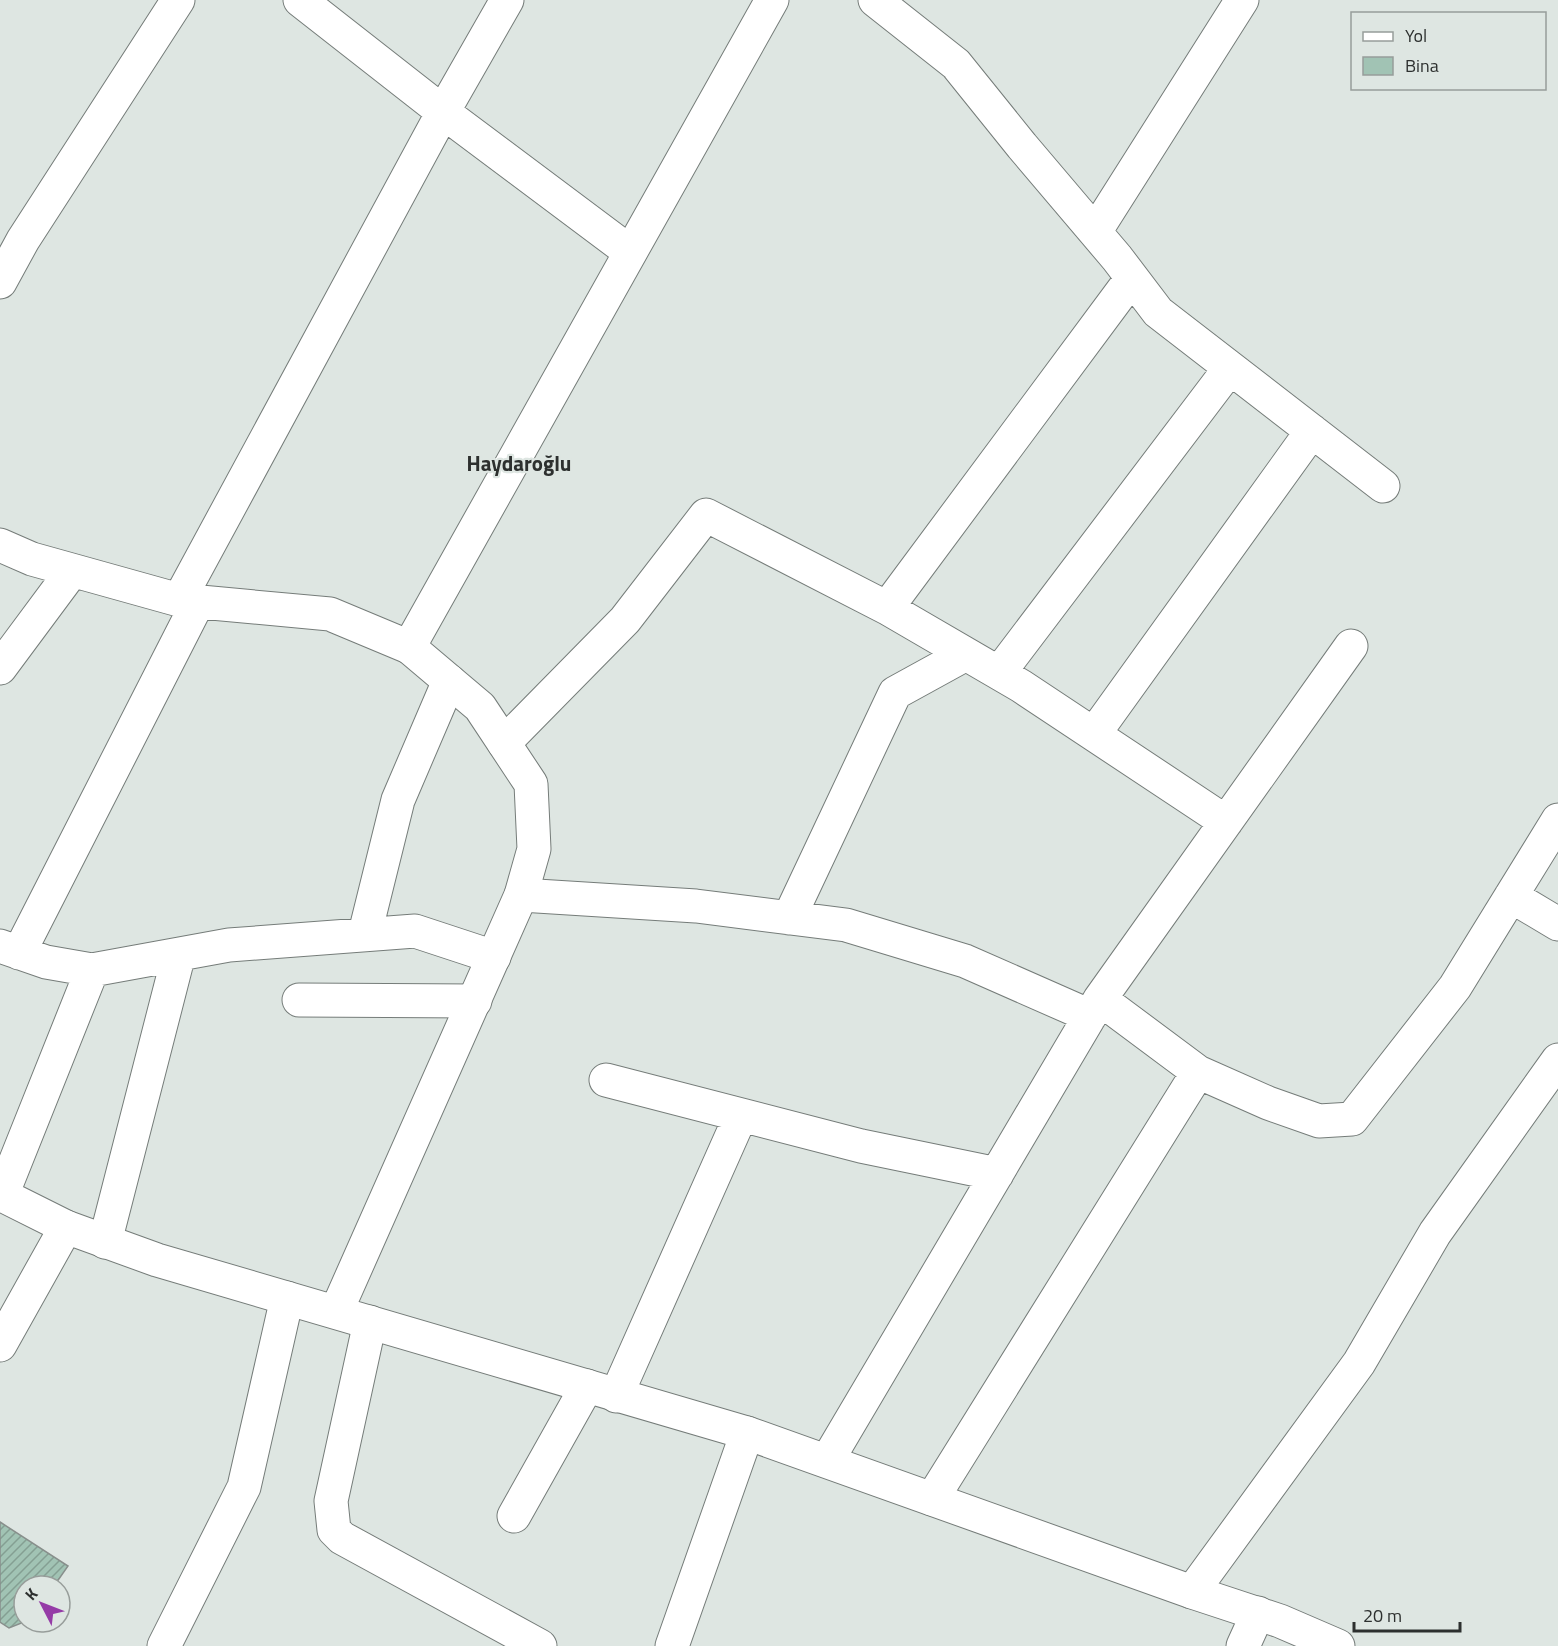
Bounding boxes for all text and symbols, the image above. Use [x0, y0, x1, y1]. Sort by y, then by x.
legend [1351, 12, 1546, 90]
text: Yol [1405, 22, 1427, 49]
text: Bina [1405, 52, 1439, 79]
district label: Haydaroğlu [467, 447, 571, 479]
north arrow [12, 1574, 72, 1634]
text: K [19, 1582, 43, 1606]
scale bar [1354, 1595, 1460, 1633]
text: 20 m [1363, 1602, 1402, 1629]

